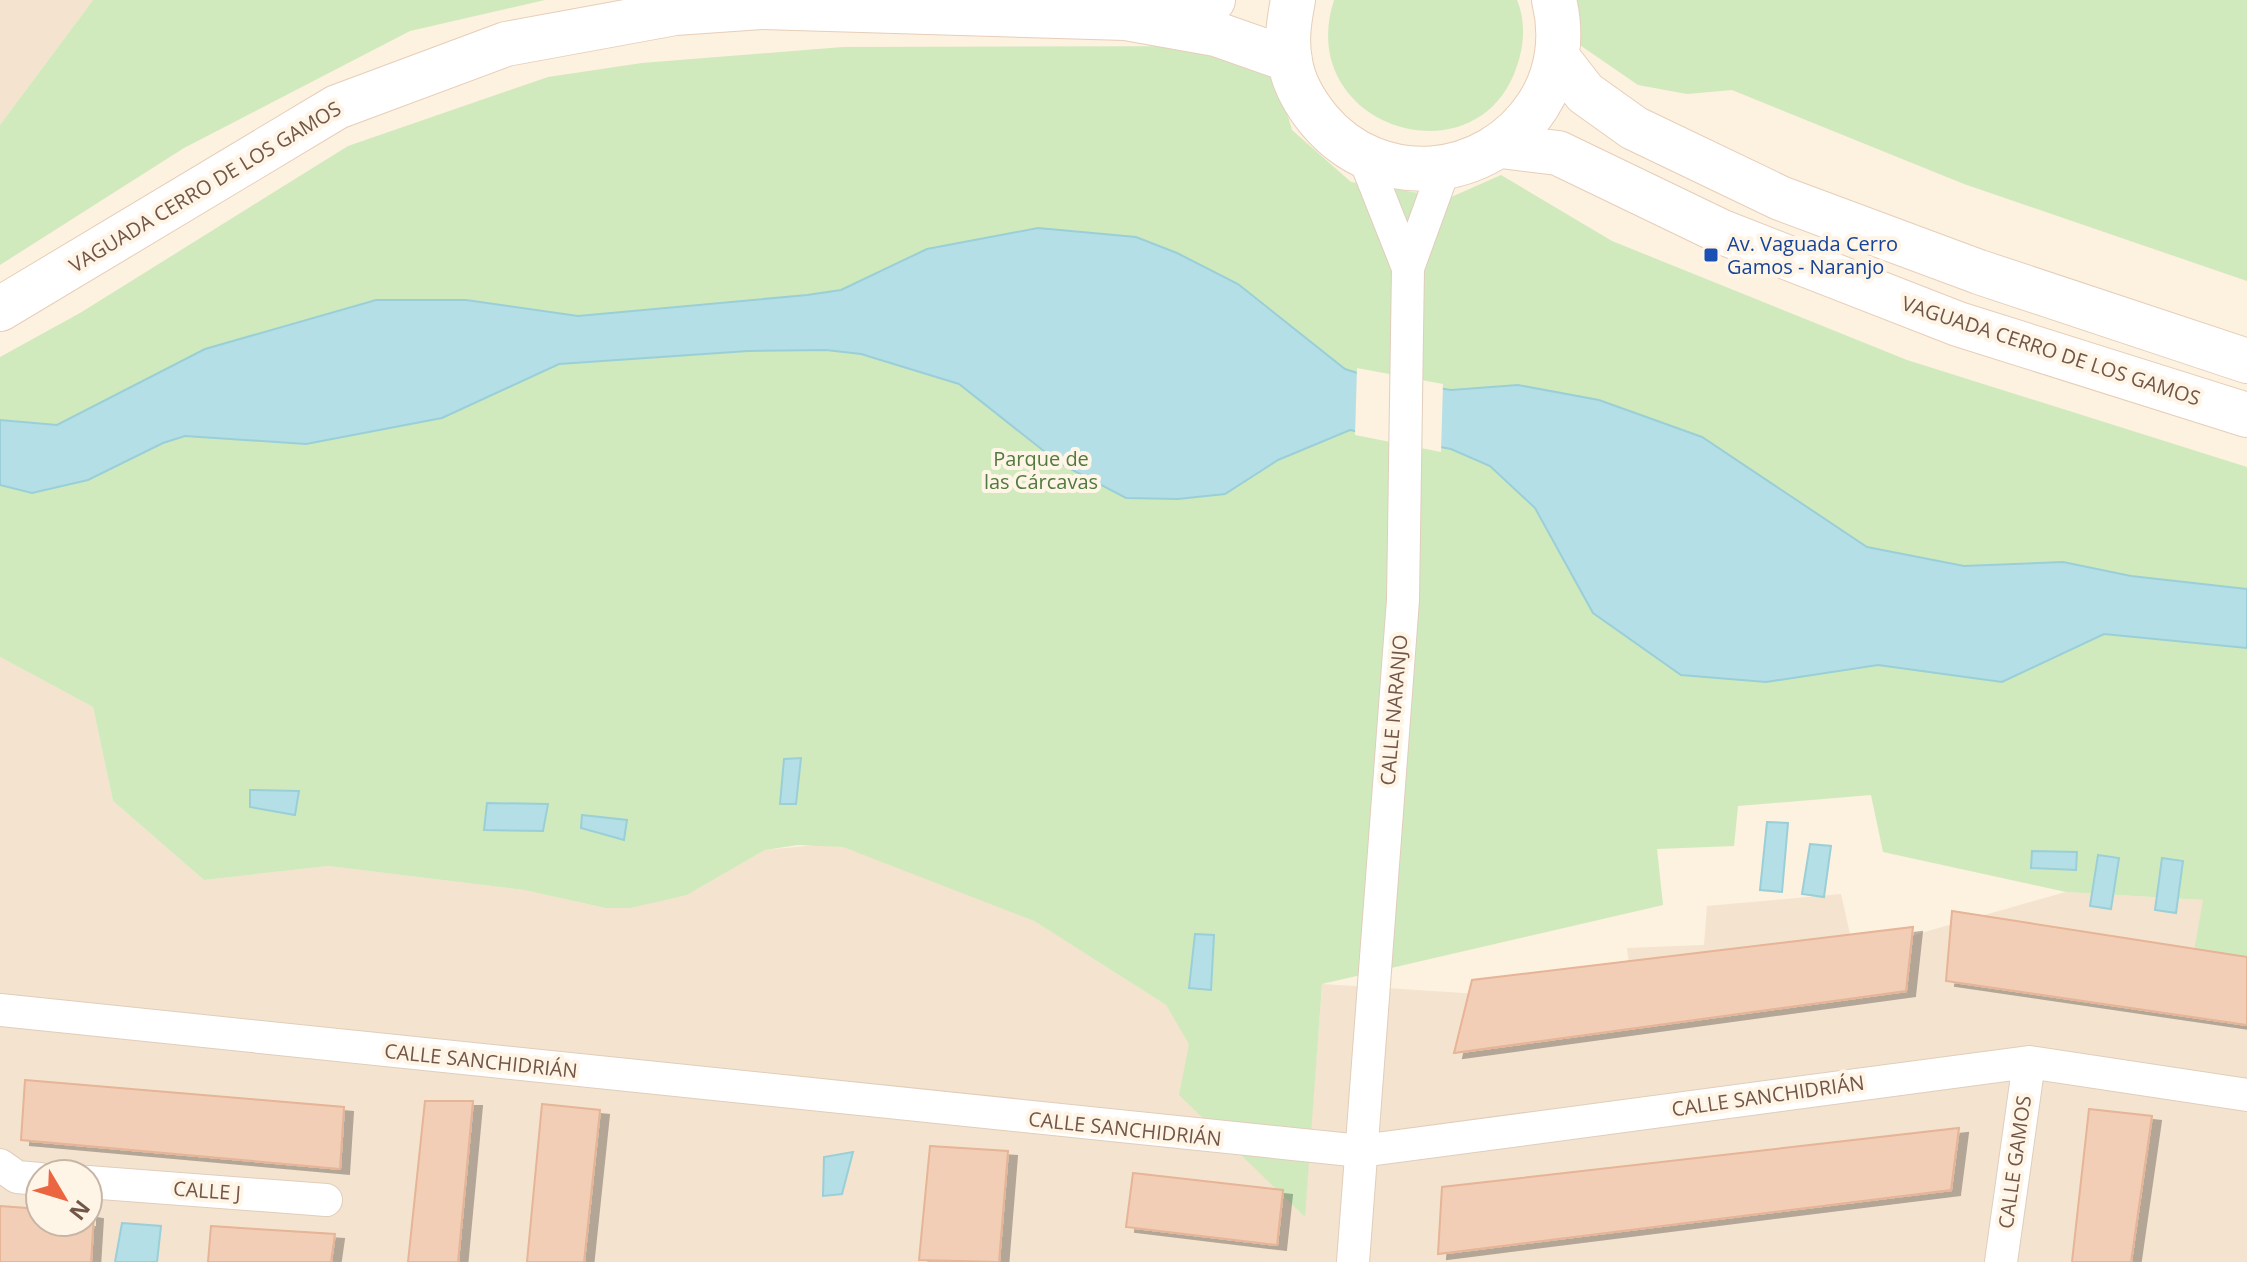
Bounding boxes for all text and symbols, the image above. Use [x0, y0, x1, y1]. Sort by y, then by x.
street label: VAGUADA CERRO DE LOS GAMOS [64, 95, 346, 279]
place label: Av. Vaguada Cerro Gamos - Naranjo [1727, 230, 1898, 280]
marker: Av. Vaguada Cerro Gamos - Naranjo [1702, 246, 1720, 264]
street label: VAGUADA CERRO DE LOS GAMOS [1898, 289, 2204, 412]
park label: Parque de las Cárcavas [984, 445, 1098, 495]
street label: CALLE NARANJO [1373, 634, 1414, 786]
street label: CALLE SANCHIDRIÁN [383, 1037, 579, 1084]
street label: CALLE SANCHIDRIÁN [1670, 1069, 1866, 1122]
street label: CALLE GAMOS [1992, 1094, 2037, 1230]
street label: CALLE SANCHIDRIÁN [1027, 1105, 1223, 1152]
north arrow [24, 1158, 104, 1238]
street label: CALLE J [172, 1175, 242, 1206]
text: N [63, 1195, 98, 1227]

